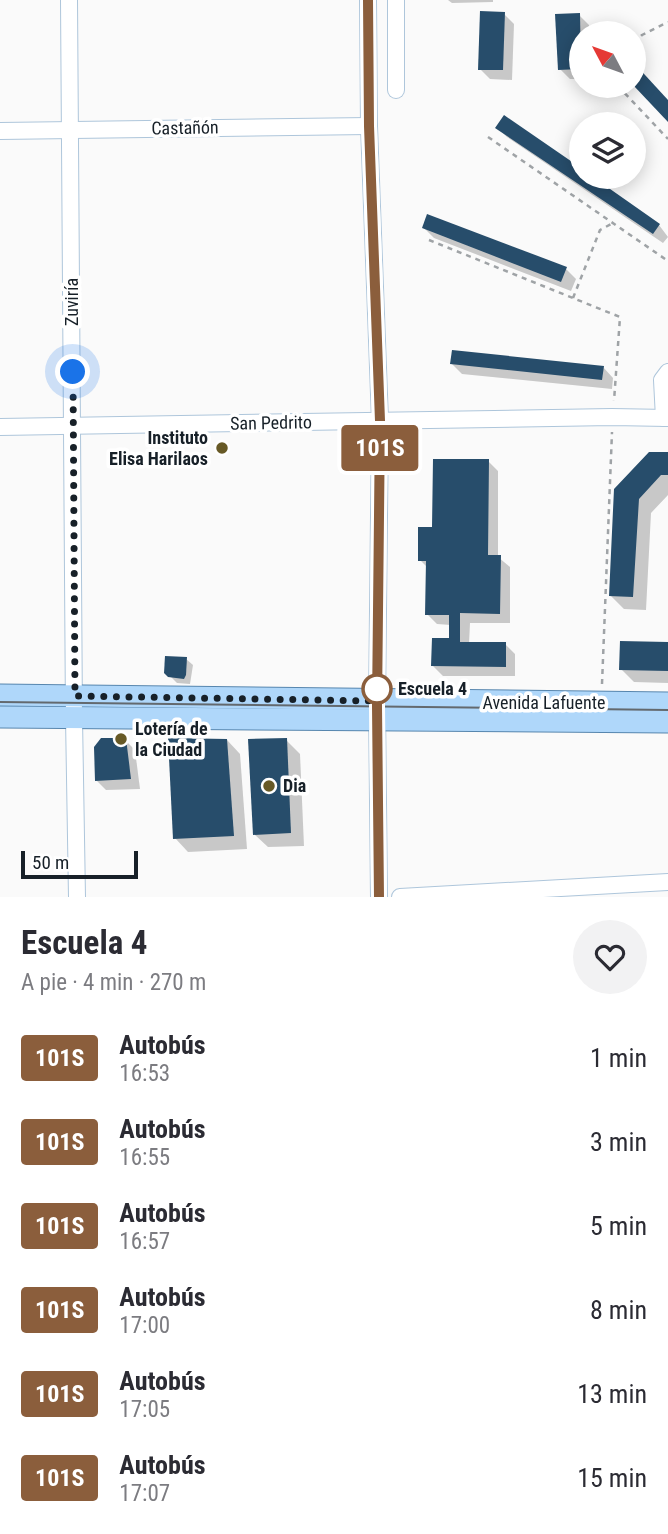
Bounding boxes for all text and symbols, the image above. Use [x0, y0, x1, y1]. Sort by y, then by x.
north arrow [569, 21, 646, 98]
map controls [569, 21, 646, 189]
button: layers [569, 112, 646, 189]
street label: Castañón [151, 116, 219, 139]
street label: Zuviría [61, 278, 82, 326]
your location [55, 354, 90, 389]
street label: San Pedrito [230, 411, 312, 434]
line badge: 101S [331, 425, 429, 471]
place label: Instituto Elisa Harilaos [109, 427, 208, 469]
text: 101S [355, 434, 405, 462]
marker: Instituto Elisa Harilaos [214, 440, 230, 456]
marker: Escuela 4 [362, 674, 392, 704]
place label: Escuela 4 [398, 678, 467, 699]
street label: Avenida Lafuente [483, 692, 606, 713]
place label: Lotería de la Ciudad [135, 718, 208, 760]
marker: Lotería de la Ciudad [113, 731, 129, 747]
place label: Dia [283, 775, 306, 796]
marker: Dia [261, 778, 277, 794]
scale bar [21, 848, 138, 880]
text: 50 m [32, 851, 69, 874]
button: heart [573, 920, 647, 994]
text: Escuela 4 [21, 923, 148, 962]
text: A pie · 4 min · 270 m [21, 969, 206, 996]
text: Autobús [119, 1030, 206, 1060]
text: 1 min [590, 1043, 647, 1073]
text: 101S [35, 1044, 84, 1072]
text: 16:53 [119, 1060, 170, 1087]
text: Autobús [119, 1114, 206, 1144]
text: 3 min [590, 1127, 647, 1157]
text: 101S [35, 1128, 84, 1156]
text: 16:55 [119, 1144, 170, 1171]
text: Autobús [119, 1198, 206, 1228]
text: 5 min [590, 1211, 647, 1241]
text: 101S [35, 1212, 84, 1240]
text: 16:57 [119, 1228, 170, 1255]
text: Autobús [119, 1282, 206, 1312]
text: 8 min [590, 1295, 647, 1325]
text: 101S [35, 1296, 84, 1324]
text: 17:00 [119, 1312, 170, 1339]
text: Autobús [119, 1366, 206, 1396]
text: 13 min [577, 1379, 647, 1409]
text: 101S [35, 1380, 84, 1408]
text: 17:05 [119, 1396, 170, 1423]
text: Autobús [119, 1450, 206, 1480]
text: 15 min [577, 1463, 647, 1493]
text: 101S [35, 1464, 84, 1492]
text: 17:07 [119, 1480, 170, 1507]

